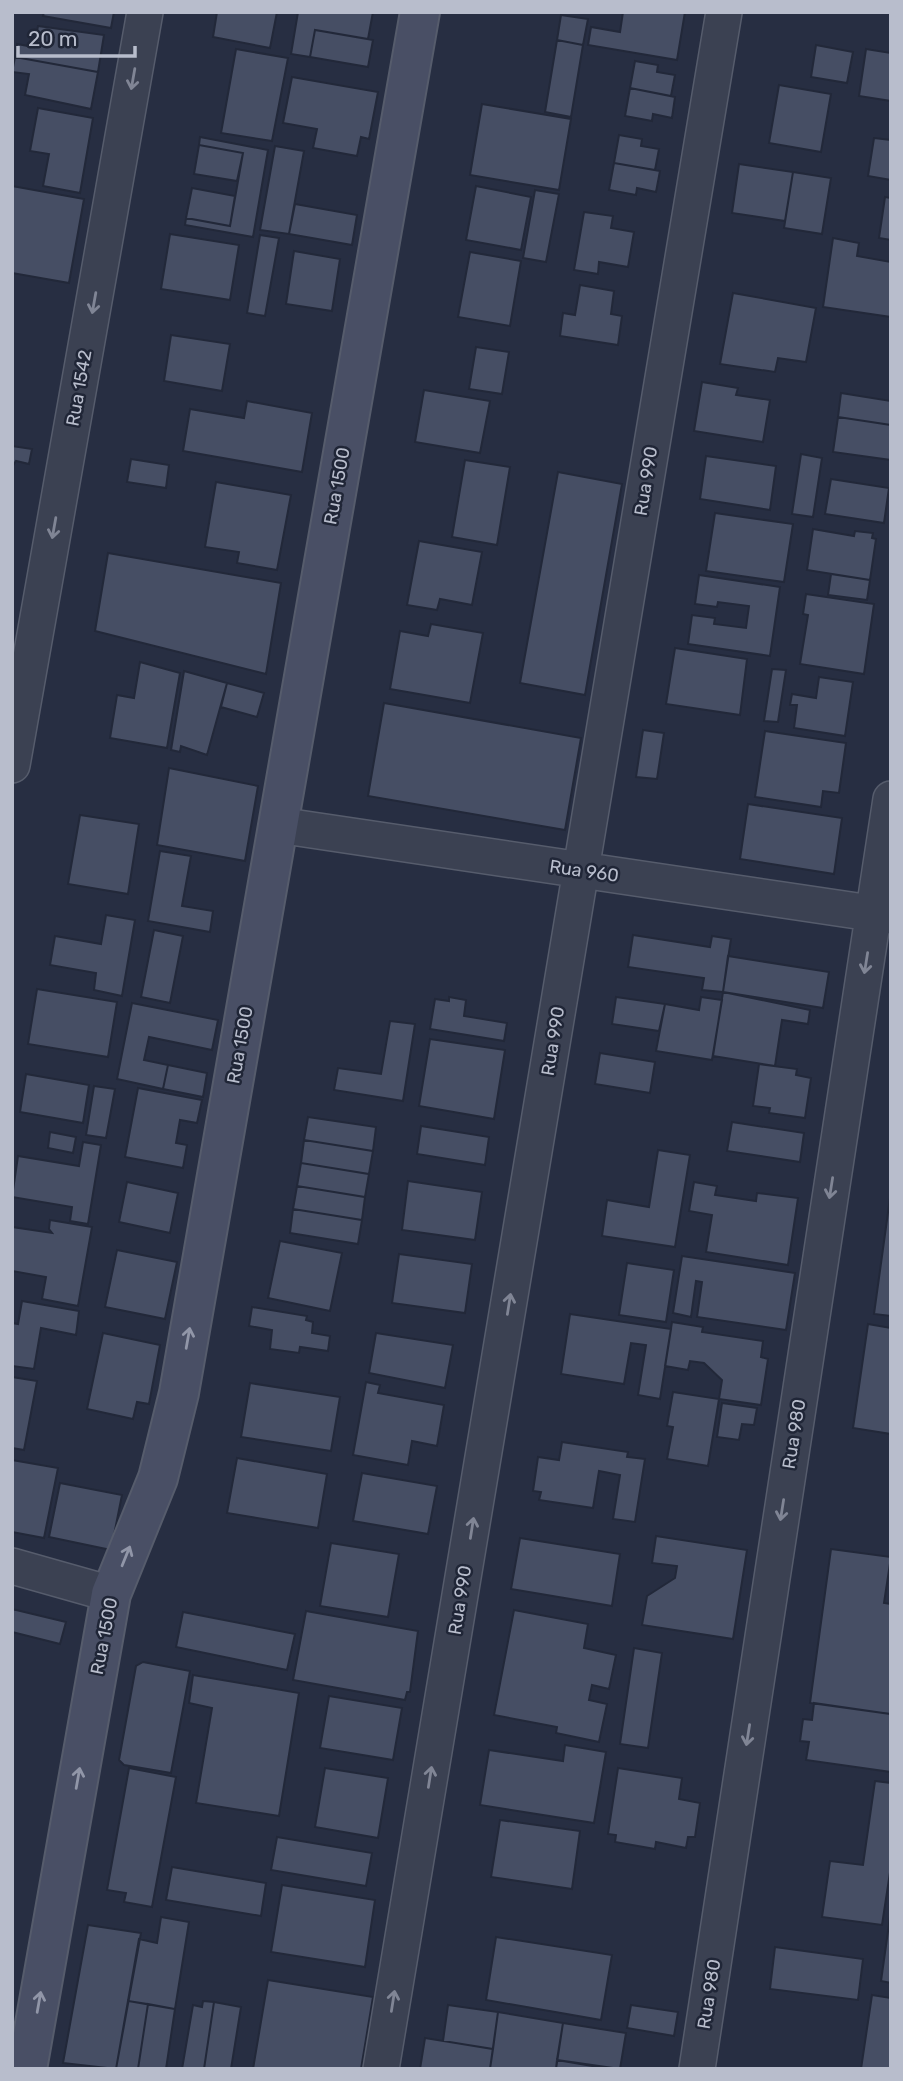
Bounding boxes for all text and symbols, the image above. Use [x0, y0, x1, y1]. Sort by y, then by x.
scale bar [18, 14, 135, 58]
text: 20 m [28, 26, 77, 51]
one-way arrow [126, 68, 139, 90]
one-way arrow [86, 292, 100, 314]
street label: Rua 1542 [61, 348, 97, 428]
street label: Rua 990 [630, 445, 662, 517]
street label: Rua 1500 [319, 446, 355, 526]
one-way arrow [47, 516, 60, 538]
street label: Rua 960 [548, 855, 620, 887]
one-way arrow [859, 951, 872, 974]
street label: Rua 1500 [222, 1005, 258, 1085]
street label: Rua 990 [537, 1005, 569, 1077]
one-way arrow [825, 1176, 838, 1199]
one-way arrow [503, 1293, 516, 1316]
one-way arrow [182, 1327, 195, 1350]
street label: Rua 980 [778, 1397, 810, 1471]
one-way arrow [776, 1498, 789, 1521]
one-way arrow [466, 1518, 479, 1540]
one-way arrow [121, 1546, 134, 1567]
street label: Rua 990 [444, 1564, 476, 1636]
street label: Rua 1500 [86, 1596, 122, 1676]
one-way arrow [741, 1723, 754, 1746]
one-way arrow [424, 1766, 437, 1789]
one-way arrow [72, 1767, 86, 1789]
street label: Rua 980 [693, 1957, 725, 2031]
one-way arrow [32, 1991, 46, 2013]
one-way arrow [387, 1991, 400, 2013]

